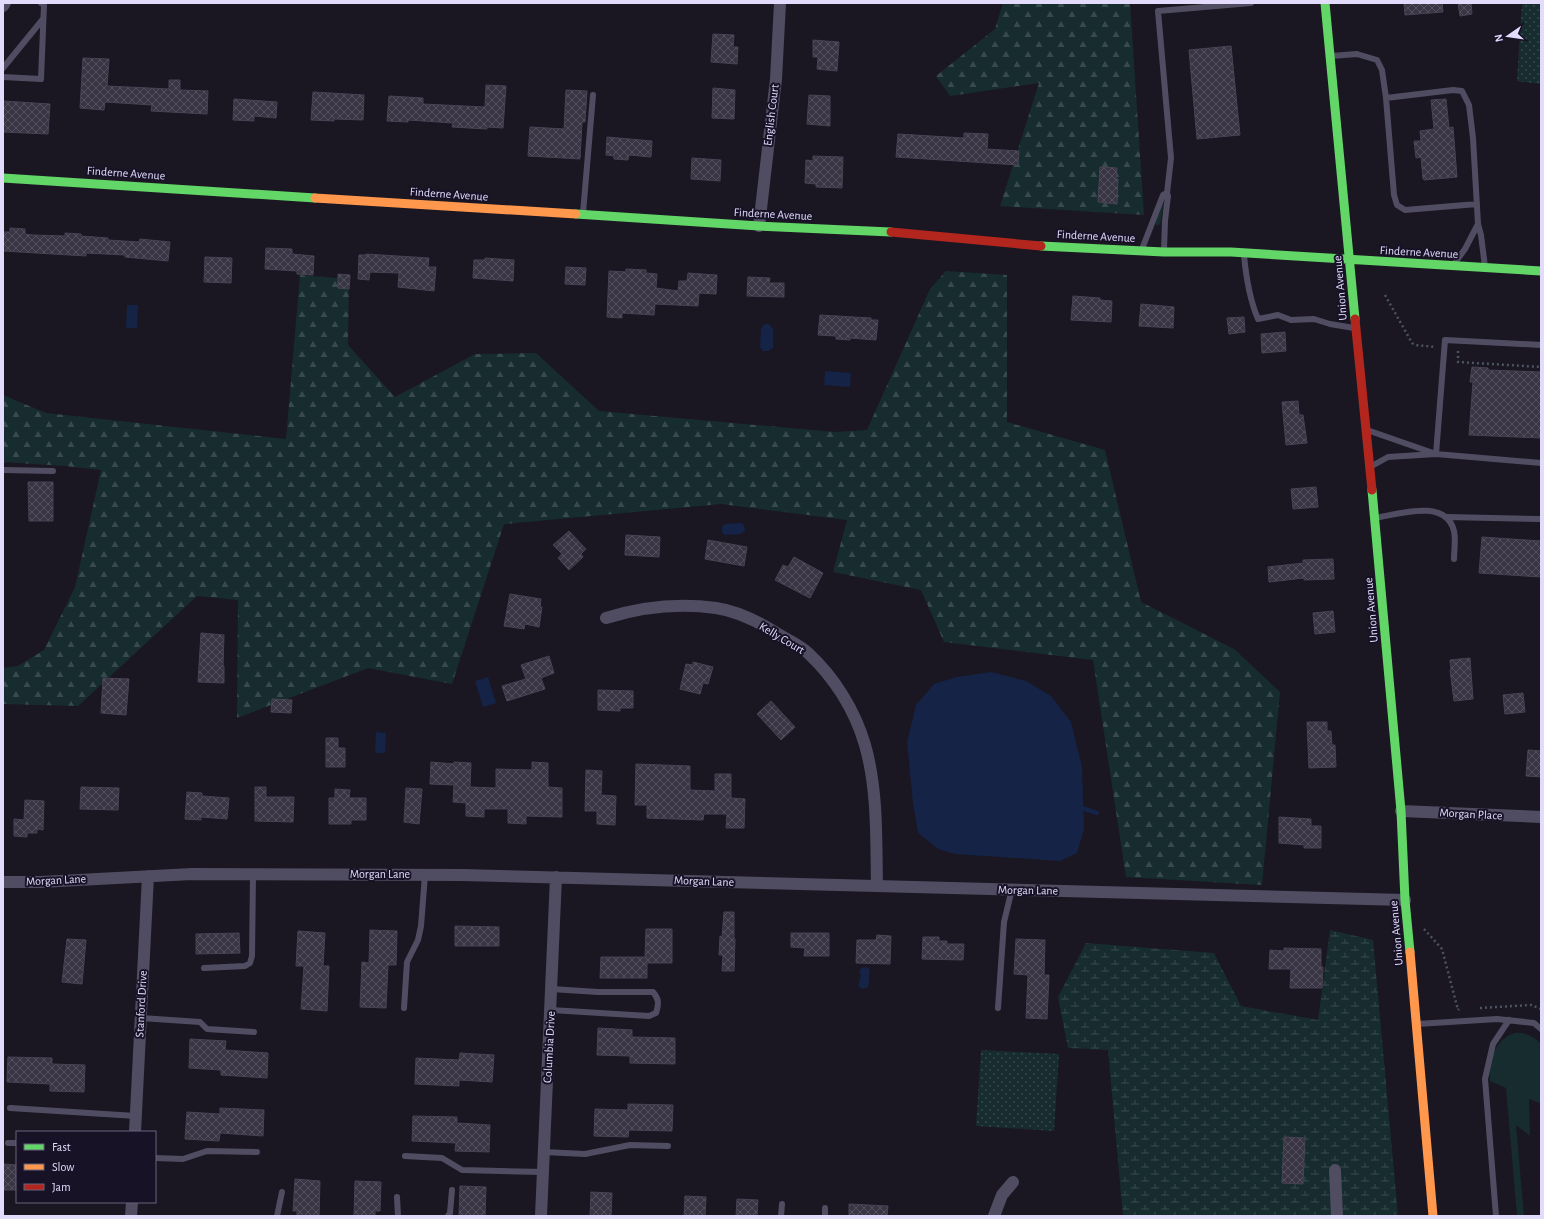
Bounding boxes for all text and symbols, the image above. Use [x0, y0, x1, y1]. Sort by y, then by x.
north arrow [1488, 16, 1528, 56]
text: N [1493, 33, 1505, 43]
street label: English Court [761, 83, 781, 146]
street label: Finderne Avenue [86, 164, 166, 182]
street label: Finderne Avenue [409, 185, 489, 203]
street label: Finderne Avenue [733, 206, 813, 222]
street label: Finderne Avenue [1056, 228, 1136, 244]
street label: Finderne Avenue [1379, 244, 1459, 260]
street label: Union Avenue [1331, 255, 1349, 321]
street label: Union Avenue [1362, 577, 1380, 643]
street label: Kelly Court [757, 620, 807, 657]
street label: Morgan Place [1439, 806, 1503, 822]
street label: Morgan Lane [350, 868, 410, 880]
street label: Morgan Lane [26, 872, 86, 888]
street label: Morgan Lane [674, 874, 734, 888]
street label: Morgan Lane [998, 883, 1058, 897]
street label: Union Avenue [1387, 900, 1405, 966]
street label: Stanford Drive [133, 970, 149, 1038]
street label: Columbia Drive [541, 1011, 557, 1083]
legend [16, 1131, 156, 1203]
text: Fast [52, 1141, 71, 1153]
text: Slow [52, 1161, 74, 1173]
text: Jam [52, 1181, 71, 1193]

